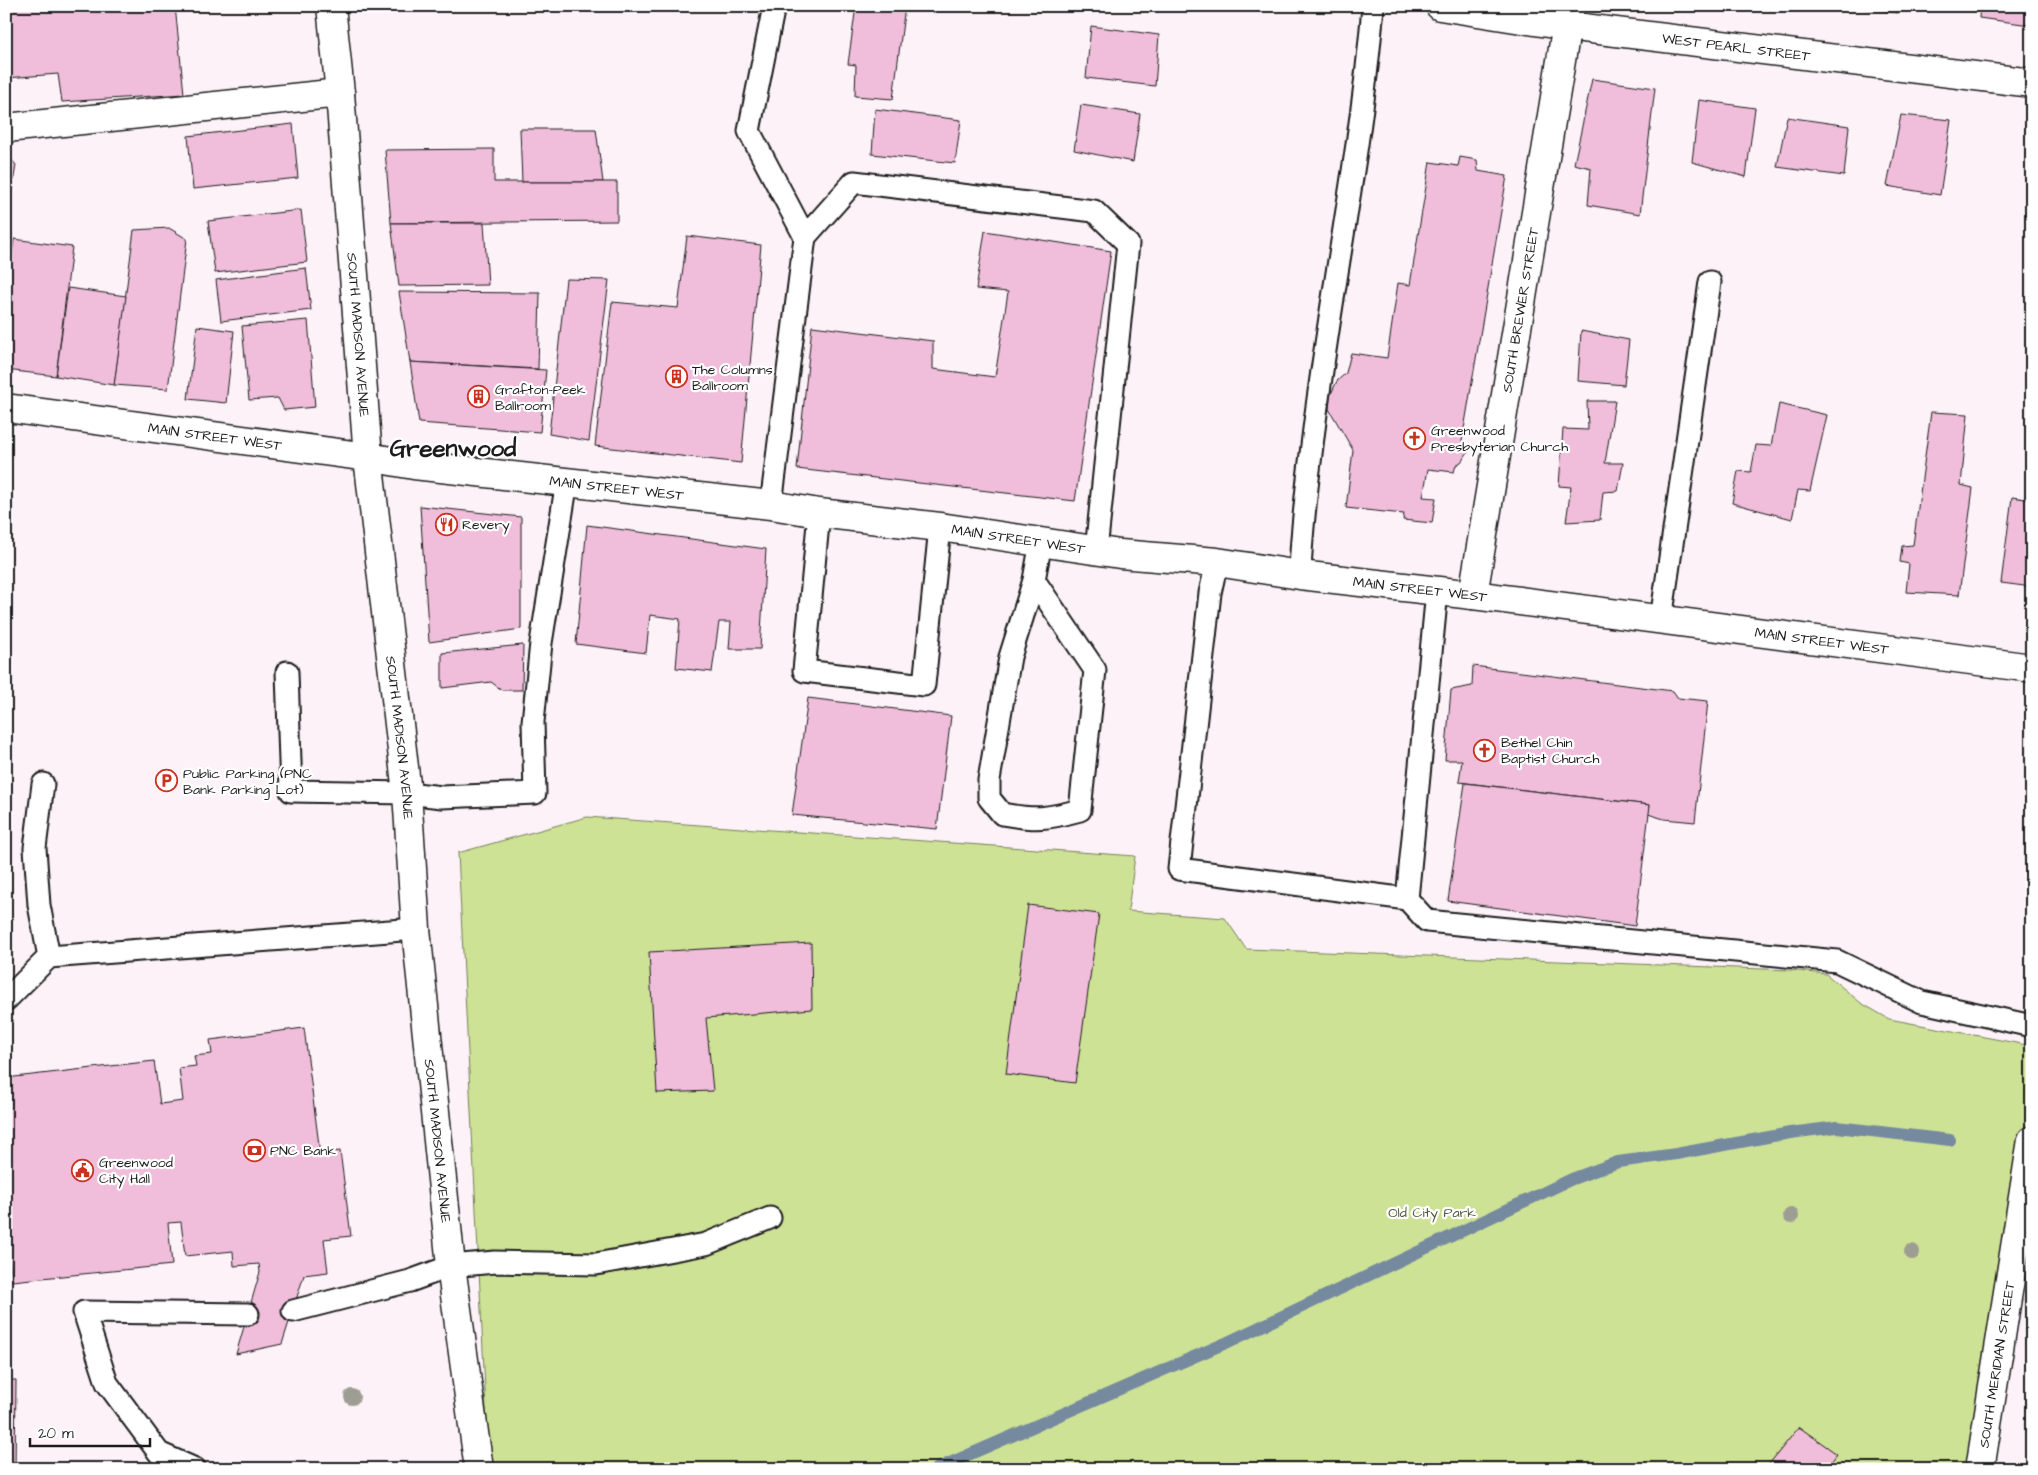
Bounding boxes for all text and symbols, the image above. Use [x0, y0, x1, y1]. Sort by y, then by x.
street label: WEST PEARL STREET [1661, 29, 1812, 67]
street label: SOUTH BREWER STREET [1497, 226, 1544, 394]
street label: SOUTH MADISON AVENUE [341, 252, 374, 418]
place label: The Columns Ballroom [692, 360, 773, 396]
building icon: The Columns Ballroom [664, 365, 688, 389]
place label: Grafton-Peek Ballroom [495, 380, 586, 416]
building icon: Grafton-Peek Ballroom [467, 385, 491, 409]
street label: MAIN STREET WEST [147, 418, 283, 456]
place label: Greenwood Presbyterian Church [1431, 421, 1568, 457]
church icon: Greenwood Presbyterian Church [1403, 426, 1427, 450]
district label: Greenwood [390, 432, 517, 466]
street label: MAIN STREET WEST [548, 471, 685, 506]
restaurant icon: Revery [434, 512, 458, 536]
place label: Revery [462, 515, 510, 535]
street label: MAIN STREET WEST [950, 520, 1087, 560]
street label: MAIN STREET WEST [1352, 572, 1489, 608]
street label: MAIN STREET WEST [1754, 623, 1890, 660]
street label: SOUTH MADISON AVENUE [380, 655, 418, 821]
place label: Bethel Chin Baptist Church [1501, 733, 1599, 769]
church icon: Bethel Chin Baptist Church [1473, 738, 1497, 762]
place label: Public Parking (PNC Bank Parking Lot) [183, 764, 312, 800]
parking icon: Public Parking (PNC Bank Parking Lot) [155, 769, 179, 793]
street label: SOUTH MADISON AVENUE [419, 1058, 456, 1224]
bank icon: PNC Bank [242, 1138, 266, 1162]
place label: PNC Bank [270, 1141, 336, 1161]
place label: Greenwood City Hall [99, 1153, 173, 1189]
public building icon: Greenwood City Hall [71, 1158, 95, 1182]
park label: Old City Park [1388, 1203, 1476, 1223]
street label: SOUTH MERIDIAN STREET [1974, 1279, 2021, 1449]
scale bar [30, 1415, 150, 1447]
text: 20 m [38, 1423, 74, 1444]

